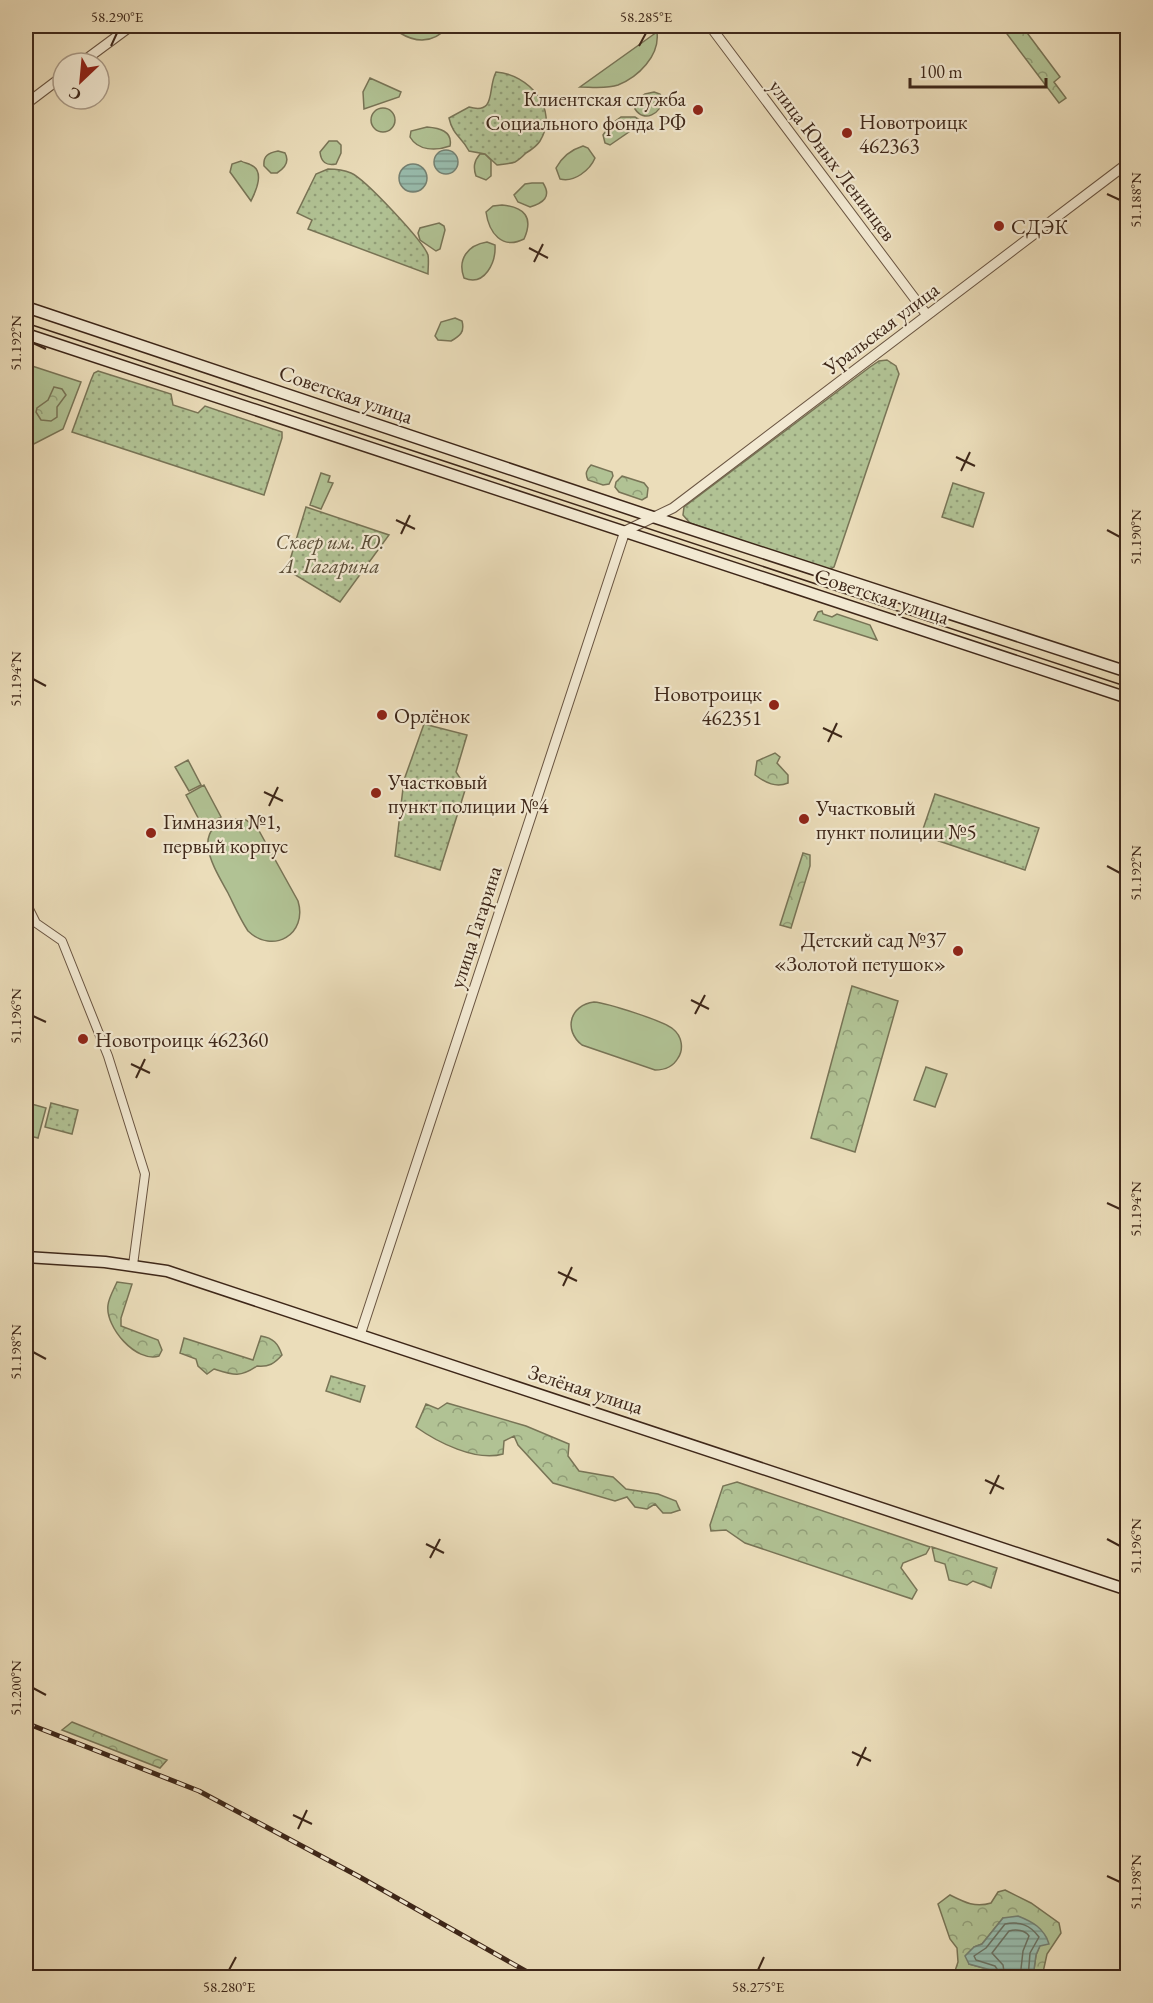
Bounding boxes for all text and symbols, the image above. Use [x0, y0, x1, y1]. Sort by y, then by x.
text: 58.290°E [91, 7, 144, 26]
text: 58.285°E [620, 7, 673, 26]
north arrow [51, 51, 111, 111]
scale bar [910, 51, 1046, 89]
text: 100 m [919, 60, 963, 83]
street label: улица Юных Ленинцев [763, 74, 903, 246]
text: С [65, 82, 84, 106]
place label: Клиентская служба Социального фонда РФ [485, 85, 687, 136]
marker: Клиентская служба Социального фонда РФ [691, 103, 705, 117]
place label: Новотроицк 462363 [859, 108, 968, 159]
marker: Новотроицк 462363 [840, 126, 854, 140]
text: 51.188°N [1126, 172, 1145, 228]
place label: СДЭК [1011, 213, 1068, 240]
marker: СДЭК [992, 219, 1006, 233]
street label: Уральская улица [817, 275, 945, 381]
text: 51.192°N [6, 315, 25, 371]
street label: Советская улица [275, 358, 417, 430]
text: 51.190°N [1126, 509, 1145, 565]
park label: Сквер им. Ю. А. Гагарина [275, 528, 385, 579]
street label: Советская улица [811, 562, 953, 631]
text: 51.194°N [6, 651, 25, 707]
place label: Новотроицк 462351 [653, 680, 762, 731]
marker: Новотроицк 462351 [767, 698, 781, 712]
place label: Орлёнок [394, 702, 470, 729]
marker: Орлёнок [375, 708, 389, 722]
place label: Участковый пункт полиции №4 [387, 768, 550, 819]
marker: Участковый пункт полиции №4 [369, 786, 383, 800]
place label: Участковый пункт полиции №5 [815, 794, 977, 845]
place label: Гимназия №1, первый корпус [163, 808, 288, 859]
marker: Участковый пункт полиции №5 [797, 812, 811, 826]
marker: Гимназия №1, первый корпус [144, 826, 158, 840]
text: 51.192°N [1126, 845, 1145, 901]
street label: улица Гагарина [442, 862, 508, 992]
place label: Детский сад №37 «Золотой петушок» [774, 926, 947, 977]
marker: Детский сад №37 «Золотой петушок» [951, 944, 965, 958]
text: 51.196°N [6, 988, 25, 1044]
place label: Новотроицк 462360 [95, 1026, 268, 1053]
marker: Новотроицк 462360 [76, 1032, 90, 1046]
text: 51.194°N [1126, 1181, 1145, 1237]
text: 51.198°N [6, 1324, 25, 1380]
street label: Зелёная улица [525, 1358, 647, 1420]
text: 51.196°N [1126, 1518, 1145, 1574]
text: 51.200°N [6, 1660, 25, 1716]
text: 51.198°N [1126, 1854, 1145, 1910]
text: 58.280°E [203, 1977, 256, 1996]
text: 58.275°E [732, 1977, 785, 1996]

